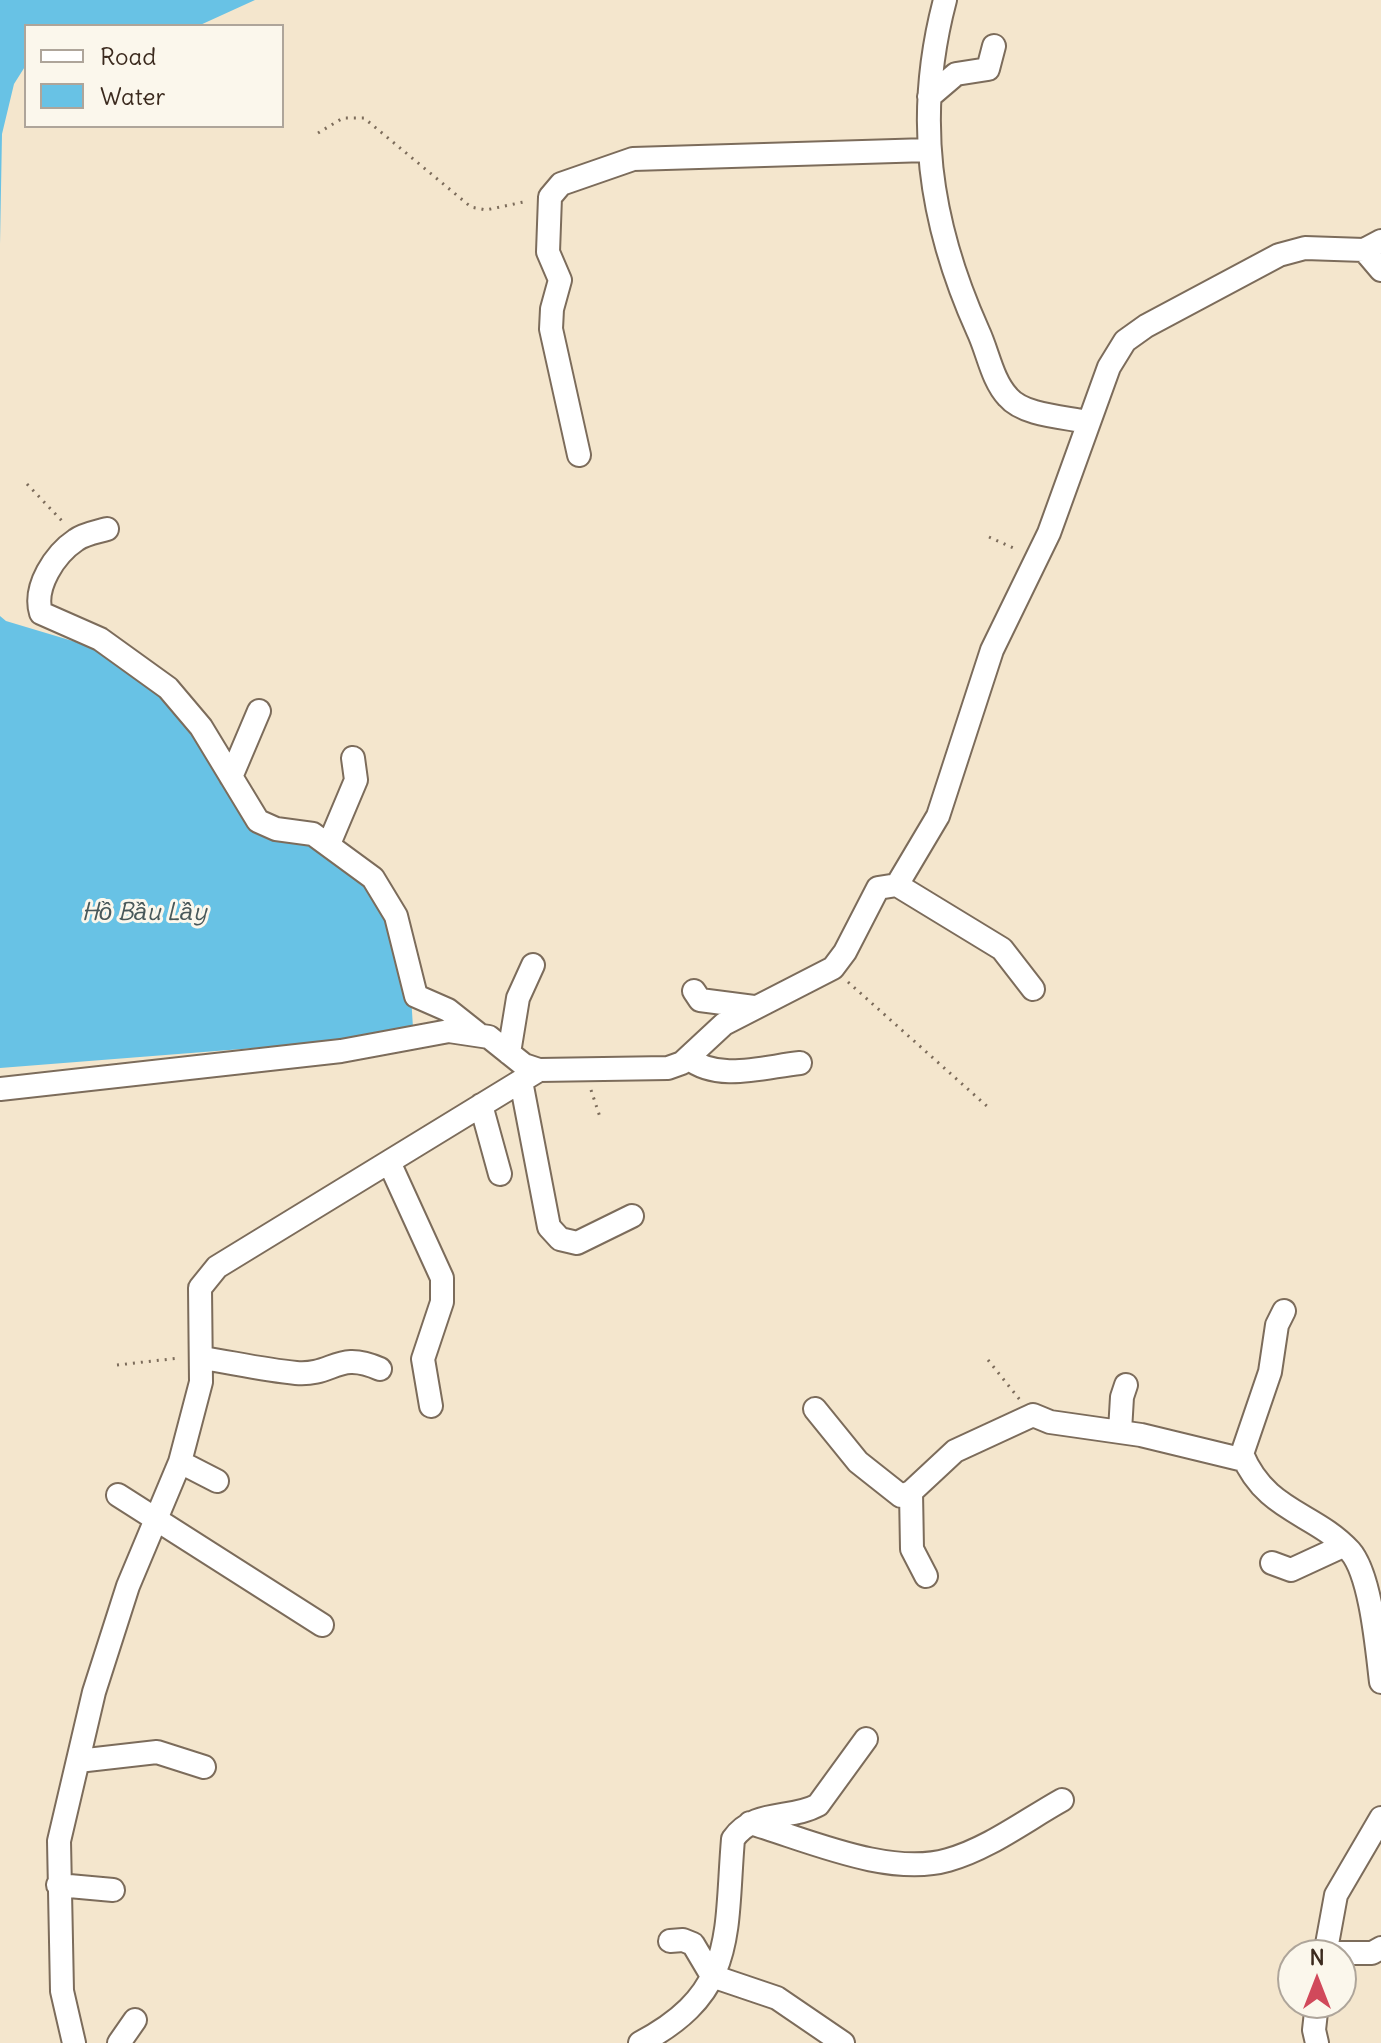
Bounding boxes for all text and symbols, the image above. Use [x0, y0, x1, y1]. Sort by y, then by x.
legend [24, 24, 284, 128]
text: Road [100, 41, 156, 71]
text: Water [100, 81, 165, 111]
water label: Hồ Bầu Lầy [81, 899, 207, 927]
north arrow [1277, 1939, 1357, 2019]
text: N [1309, 1943, 1325, 1971]

